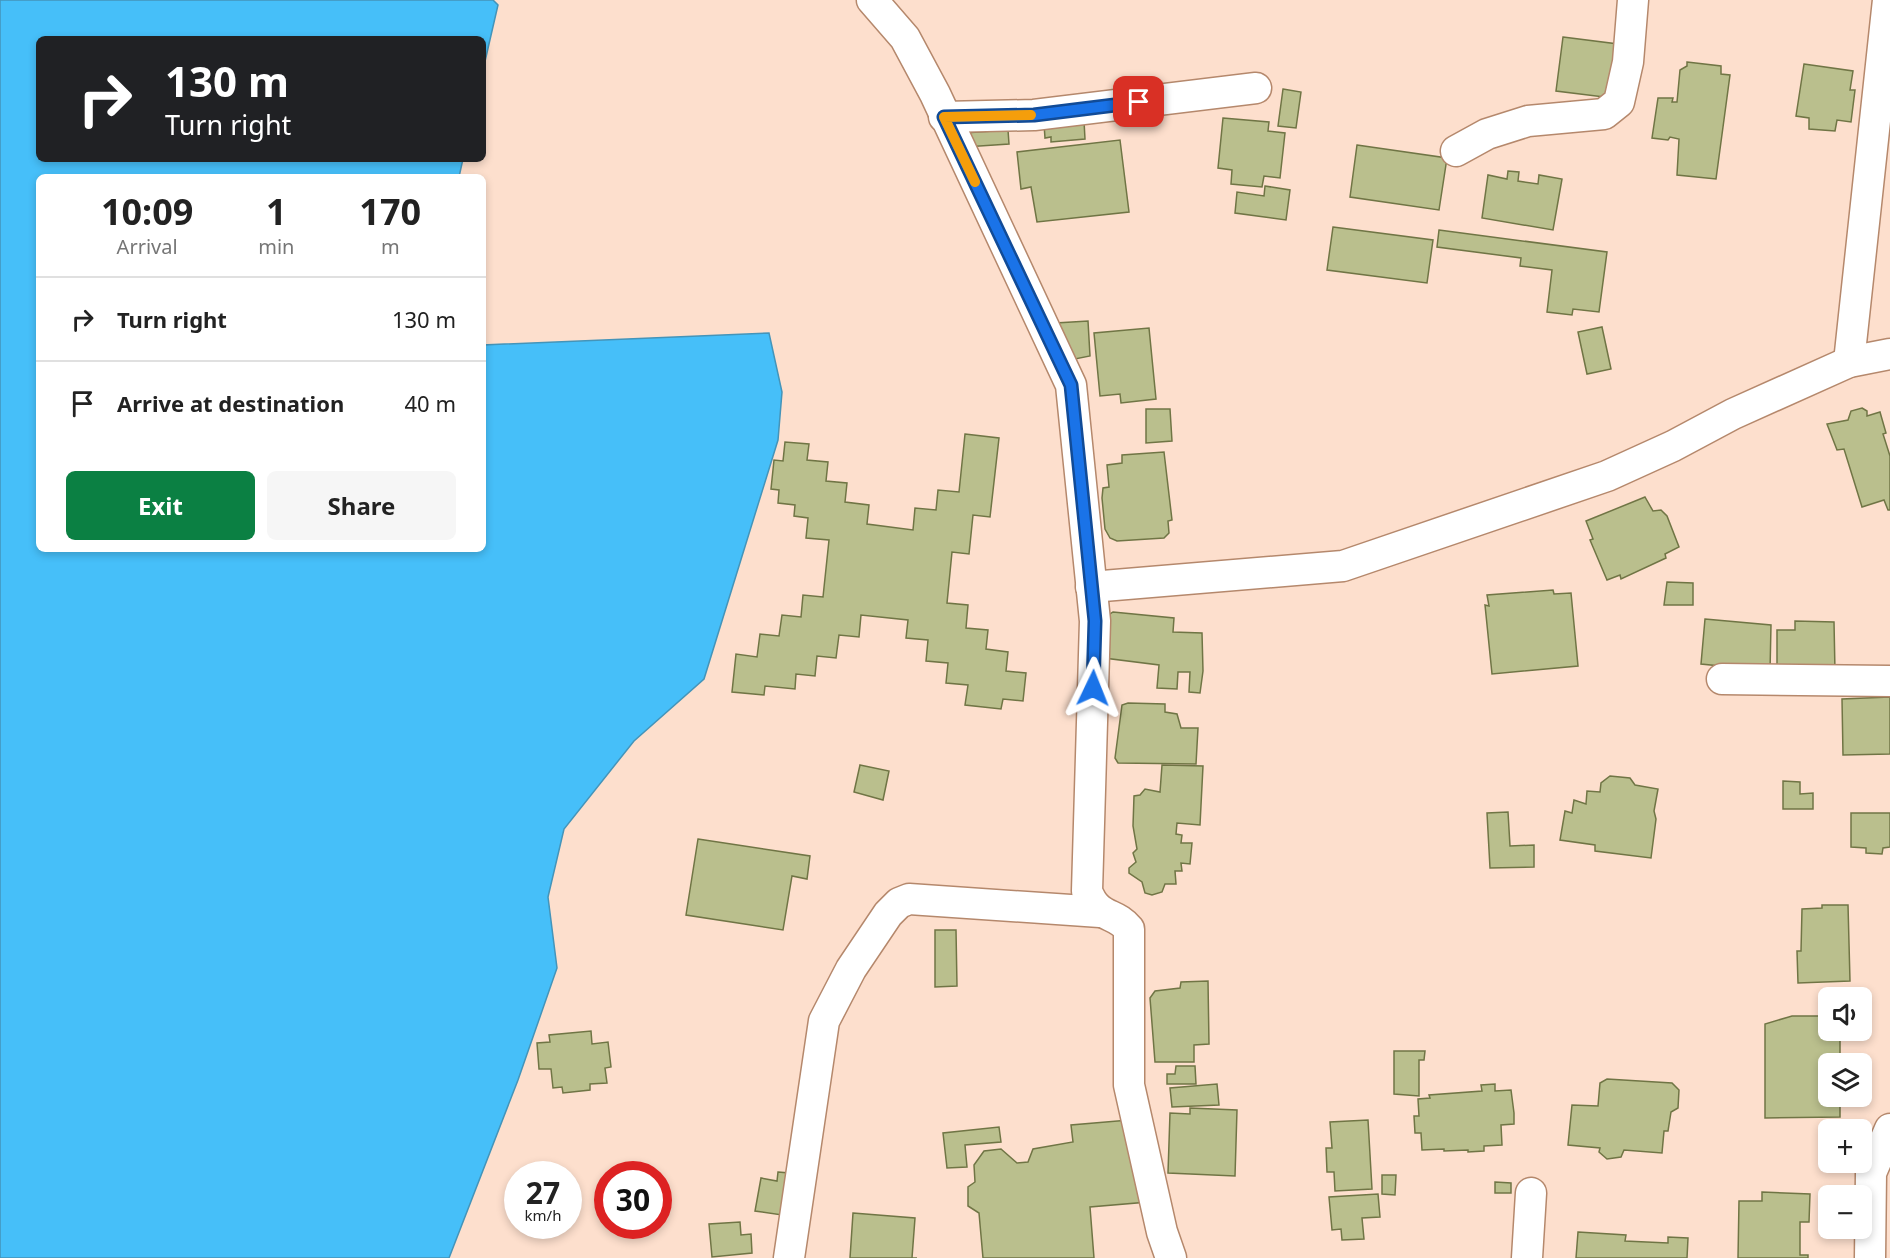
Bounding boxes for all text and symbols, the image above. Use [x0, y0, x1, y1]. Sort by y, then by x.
text: 130 m [165, 52, 289, 109]
icon: right [66, 60, 144, 138]
pin [1113, 76, 1164, 127]
icon: arrive [1122, 85, 1155, 118]
text: Turn right [165, 106, 291, 143]
text: 10:09 [101, 187, 193, 236]
text: 1 [266, 187, 287, 236]
text: 170 [359, 187, 421, 236]
text: Arrival [117, 233, 178, 260]
text: min [258, 233, 294, 260]
text: m [381, 233, 400, 260]
icon: right [66, 303, 99, 336]
text: Turn right [117, 304, 227, 334]
text: 130 m [392, 304, 456, 334]
icon: arrive [66, 387, 99, 420]
text: Arrive at destination [117, 388, 344, 418]
text: 40 m [405, 388, 456, 418]
button: Exit [66, 471, 255, 540]
button: Share [267, 471, 456, 540]
position arrow [1061, 656, 1125, 720]
map controls [1818, 987, 1872, 1239]
button: sound [1818, 987, 1872, 1041]
button: layers [1818, 1053, 1872, 1107]
button: + [1818, 1119, 1872, 1173]
speed limit sign: 30 [594, 1161, 672, 1239]
text: 27 [526, 1172, 560, 1213]
button: − [1818, 1185, 1872, 1239]
text: km/h [525, 1205, 561, 1225]

